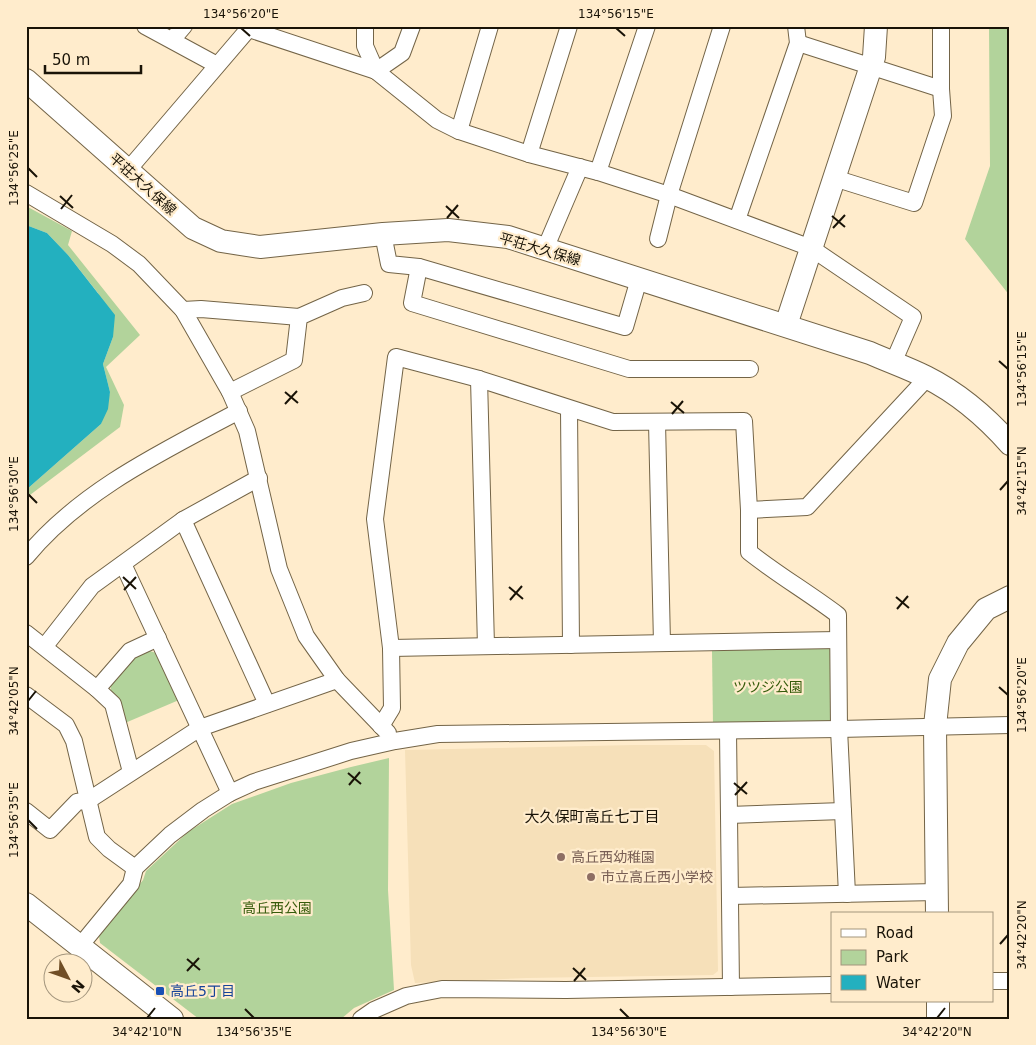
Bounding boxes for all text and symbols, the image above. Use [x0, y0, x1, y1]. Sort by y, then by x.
text: 134°56'20"E [203, 7, 279, 21]
text: 134°56'15"E [578, 7, 654, 21]
scale bar [45, 42, 141, 74]
text: 50 m [52, 51, 90, 69]
text: 134°56'25"E [7, 130, 21, 206]
street label: 平荘大久保線 [106, 150, 180, 218]
street label: 平荘大久保線 [497, 230, 583, 268]
text: 134°56'15"E [1015, 331, 1029, 407]
text: 34°42'15"N [1015, 446, 1029, 516]
text: 134°56'30"E [7, 456, 21, 532]
text: 134°56'20"E [1015, 657, 1029, 733]
text: 34°42'05"N [7, 666, 21, 736]
park label: ツツジ公園 [733, 679, 803, 695]
text: 134°56'35"E [7, 782, 21, 858]
district label: 大久保町高丘七丁目 [524, 808, 660, 826]
place label: 高丘西幼稚園 [571, 849, 655, 865]
marker: 高丘西幼稚園 [555, 851, 567, 863]
place label: 市立高丘西小学校 [601, 869, 713, 885]
marker: 市立高丘西小学校 [585, 871, 597, 883]
park label: 高丘西公園 [242, 900, 312, 916]
text: 34°42'20"N [1015, 900, 1029, 970]
legend [831, 912, 994, 1002]
text: Road [876, 924, 914, 942]
text: Park [876, 948, 909, 966]
north arrow [42, 952, 92, 1002]
text: Water [876, 974, 921, 992]
text: N [68, 977, 88, 996]
place label: 高丘5丁目 [170, 983, 235, 999]
marker: 高丘5丁目 [154, 985, 166, 997]
text: 34°42'10"N [112, 1025, 182, 1039]
text: 134°56'35"E [216, 1025, 292, 1039]
text: 134°56'30"E [591, 1025, 667, 1039]
text: 34°42'20"N [902, 1025, 972, 1039]

